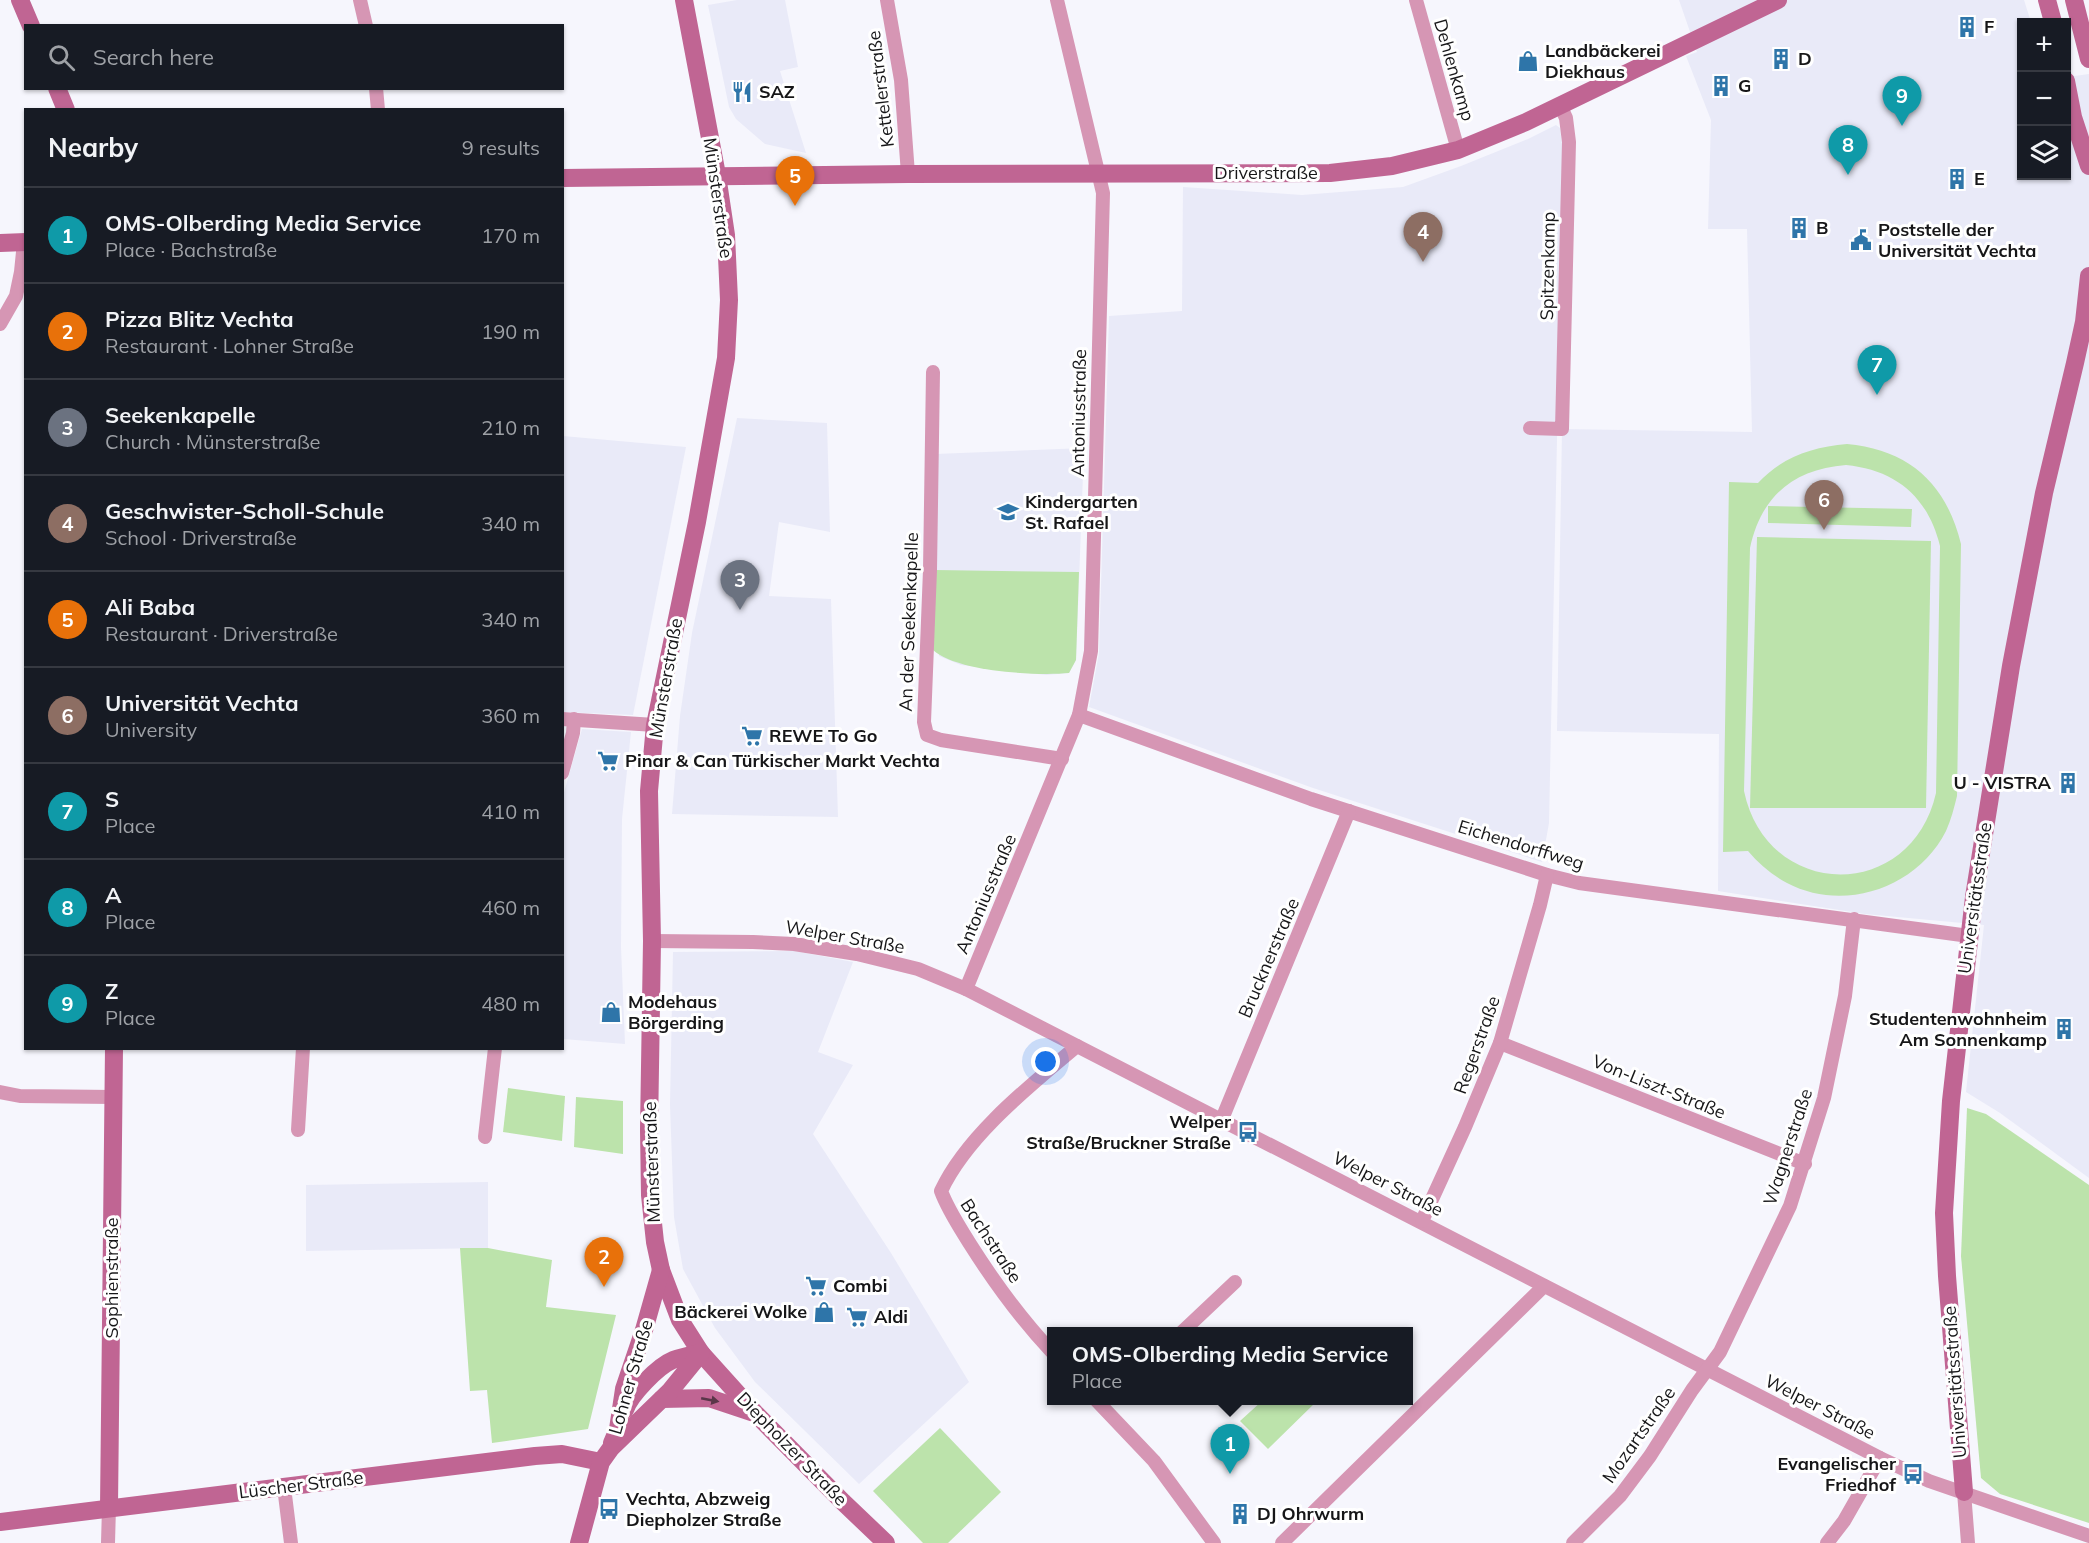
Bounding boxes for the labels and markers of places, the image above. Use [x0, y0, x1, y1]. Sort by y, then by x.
building icon: F [1955, 15, 1979, 39]
place label: F [1984, 15, 1994, 38]
place label: Landbäckerei Diekhaus [1545, 39, 1661, 83]
building icon: D [1769, 47, 1793, 71]
place label: D [1798, 47, 1812, 70]
shop icon: Landbäckerei Diekhaus [1516, 49, 1540, 73]
building icon: G [1709, 74, 1733, 98]
place label: G [1738, 74, 1751, 97]
pin: 9 [1882, 76, 1922, 126]
restaurant icon: SAZ [730, 80, 754, 104]
place label: SAZ [759, 80, 795, 103]
pin: 8 [1828, 126, 1868, 175]
pin: 5 [776, 156, 814, 206]
building icon: E [1945, 167, 1969, 191]
place label: E [1974, 167, 1985, 190]
pin: 4 [1404, 212, 1442, 262]
building icon: B [1787, 216, 1811, 240]
place label: B [1816, 216, 1828, 239]
place label: Poststelle der Universität Vechta [1878, 218, 2036, 262]
public building icon: Poststelle der Universität Vechta [1849, 228, 1873, 252]
pin: 7 [1858, 346, 1896, 395]
pin: 6 [1804, 480, 1844, 530]
place label: Kindergarten St. Rafael [1025, 490, 1138, 534]
school or university icon: Kindergarten St. Rafael [996, 500, 1020, 524]
pin: 3 [720, 560, 760, 610]
supermarket icon: REWE To Go [740, 724, 764, 748]
place label: REWE To Go [769, 724, 877, 747]
supermarket icon: Pinar & Can Türkischer Markt Vechta [596, 749, 620, 773]
place label: Pinar & Can Türkischer Markt Vechta [625, 749, 940, 772]
place label: U - VISTRA [1953, 771, 2051, 794]
building icon: U - VISTRA [2056, 771, 2080, 795]
place label: Modehaus Börgerding [628, 990, 724, 1034]
shop icon: Modehaus Börgerding [599, 1000, 623, 1024]
place label: Studentenwohnheim Am Sonnenkamp [1869, 1007, 2047, 1051]
building icon: Studentenwohnheim Am Sonnenkamp [2052, 1017, 2076, 1041]
place label: Welper Straße/Bruckner Straße [1026, 1110, 1232, 1154]
bus stop icon: Welper Straße/Bruckner Straße [1236, 1120, 1260, 1144]
pin: 2 [584, 1238, 624, 1287]
supermarket icon: Combi [804, 1274, 828, 1298]
place label: Combi [833, 1274, 887, 1297]
place label: Bäckerei Wolke [674, 1300, 807, 1323]
shop icon: Bäckerei Wolke [812, 1300, 836, 1324]
supermarket icon: Aldi [845, 1305, 869, 1329]
place label: Aldi [874, 1305, 908, 1328]
pin: 1 [1210, 1424, 1250, 1474]
place label: Evangelischer Friedhof [1777, 1452, 1897, 1496]
bus stop icon: Evangelischer Friedhof [1901, 1462, 1925, 1486]
place label: Vechta, Abzweig Diepholzer Straße [625, 1487, 781, 1531]
bus stop icon: Vechta, Abzweig Diepholzer Straße [597, 1497, 621, 1521]
building icon: DJ Ohrwurm [1228, 1502, 1252, 1526]
place label: DJ Ohrwurm [1257, 1502, 1364, 1525]

